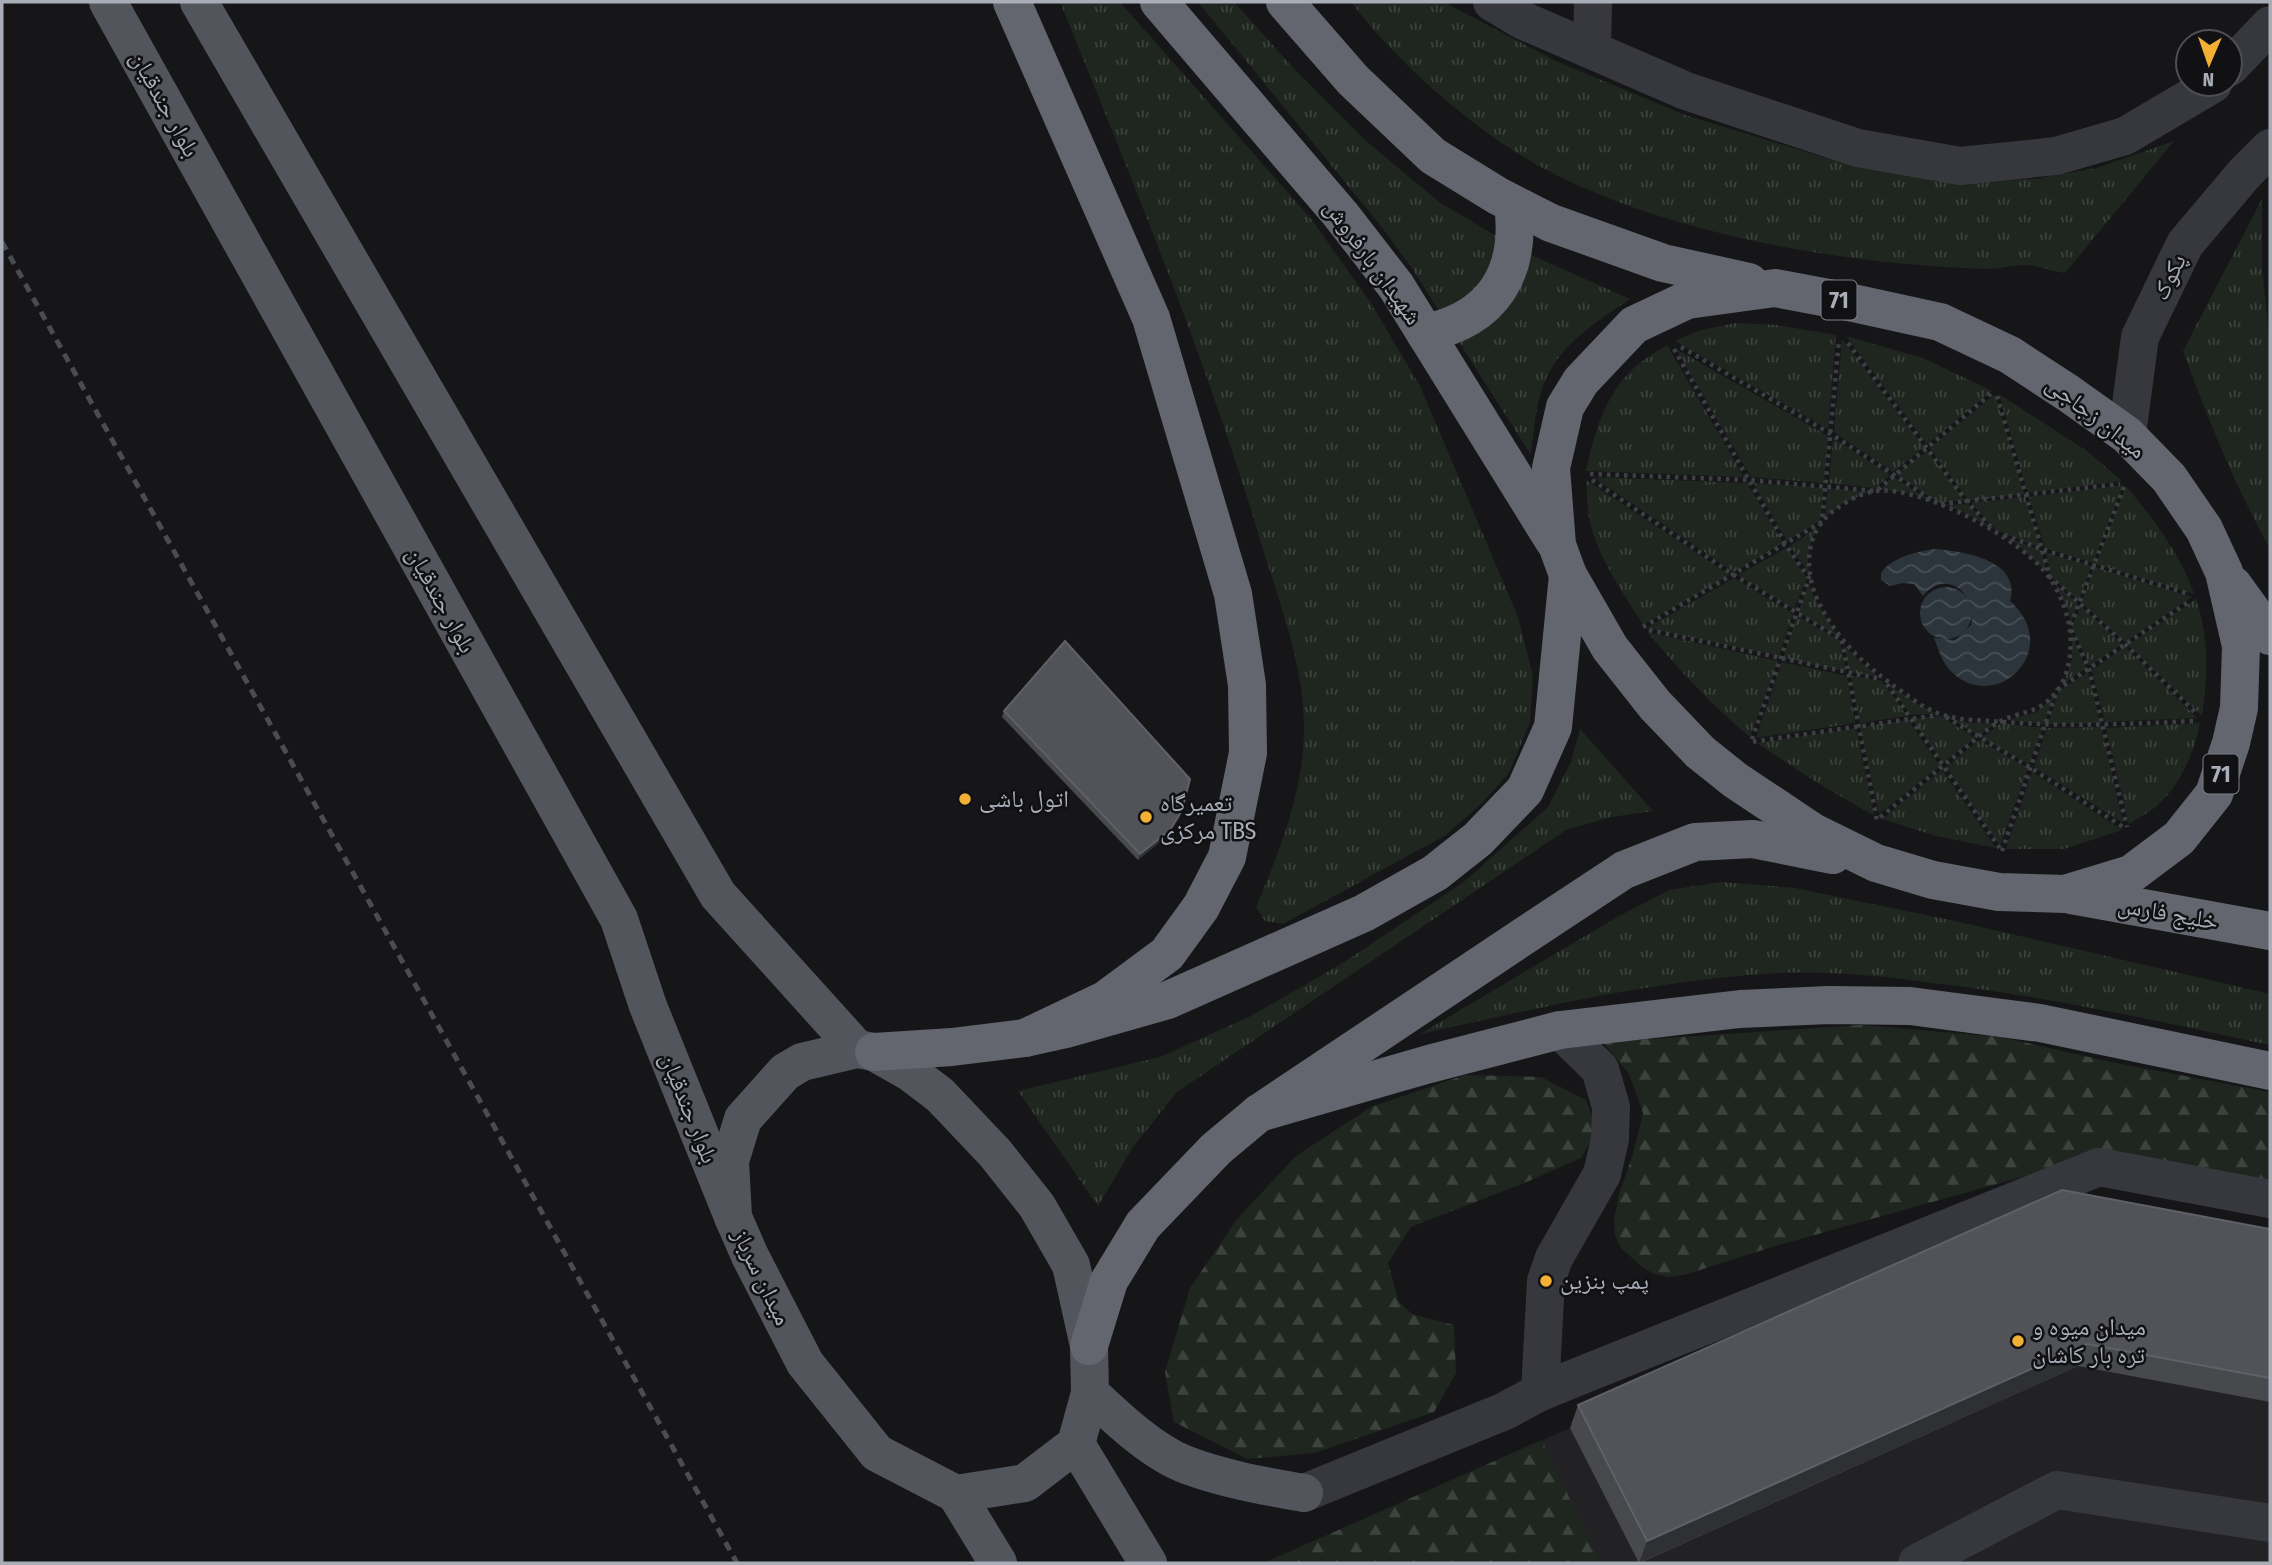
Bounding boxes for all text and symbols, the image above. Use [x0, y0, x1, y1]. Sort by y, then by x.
north arrow [2174, 28, 2244, 98]
street label: بلوار جندقیان [124, 46, 206, 162]
text: N [2202, 68, 2215, 91]
street label: شهیدان بارفروش [1318, 194, 1428, 330]
street label: پکوک [2146, 249, 2192, 305]
road number: 71 [1822, 280, 1856, 320]
street label: میدان زجاجی [2041, 369, 2151, 465]
street label: بلوار جندقیان [400, 542, 482, 658]
road number: 71 [2204, 754, 2238, 794]
place label: اتول باشی [979, 785, 1069, 813]
place label: تعمیرگاه مرکزی TBS [1160, 789, 1256, 845]
marker: اتول باشی [957, 791, 973, 807]
marker: تعمیرگاه مرکزی TBS [1138, 809, 1154, 825]
street label: خلیج فارس [2116, 890, 2220, 937]
street label: بلوار جندقیان [654, 1049, 724, 1167]
street label: میدان سرباز [726, 1223, 797, 1330]
place label: پمپ بنزین [1560, 1267, 1649, 1295]
marker: پمپ بنزین [1538, 1273, 1554, 1289]
place label: میدان میوه و تره بار کاشان [2032, 1313, 2146, 1369]
marker: میدان میوه و تره بار کاشان [2010, 1333, 2026, 1349]

